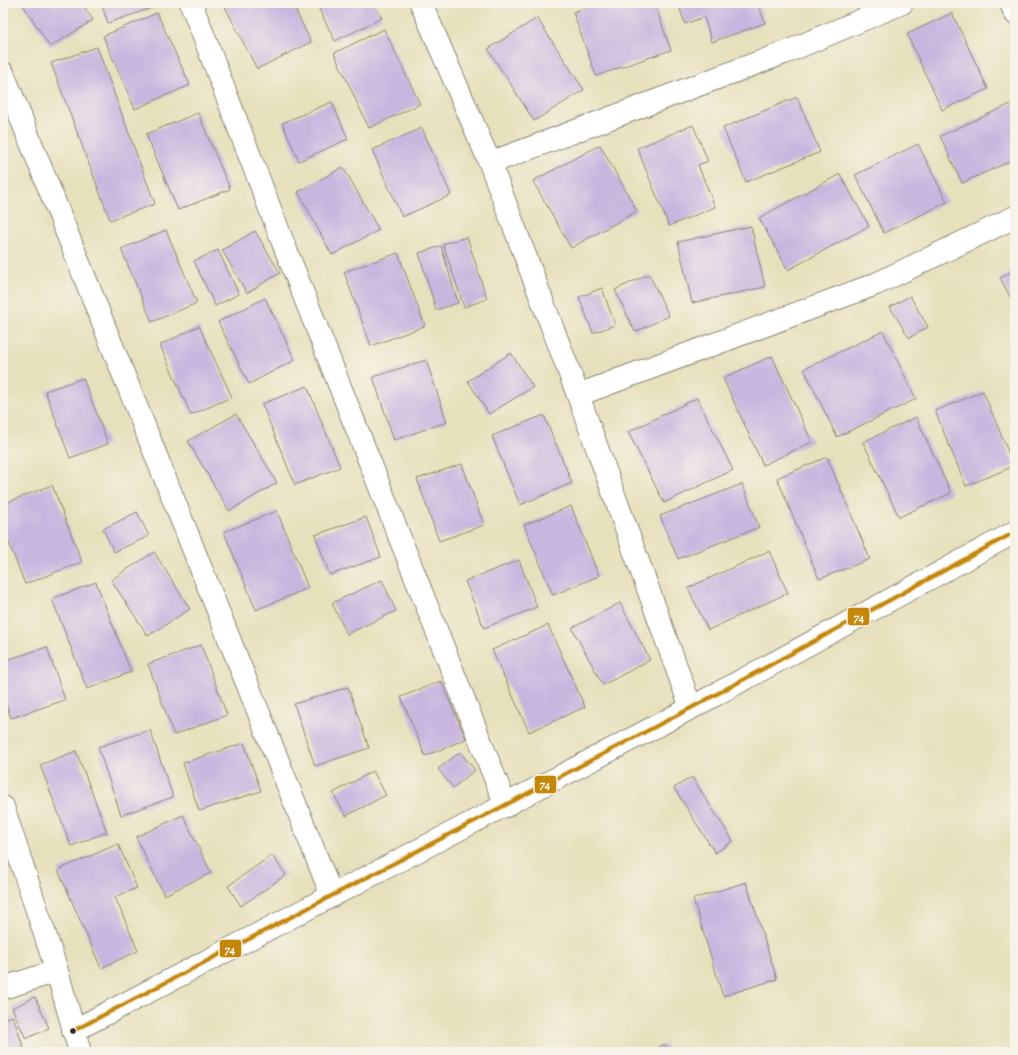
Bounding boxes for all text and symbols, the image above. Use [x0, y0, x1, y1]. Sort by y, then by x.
line badge: 74 [847, 607, 870, 626]
text: 74 [854, 610, 865, 626]
line badge: 74 [534, 775, 557, 794]
text: 74 [540, 777, 551, 793]
line badge: 74 [219, 939, 242, 958]
text: 74 [225, 942, 236, 958]
unlabelled marker [68, 1026, 78, 1036]

